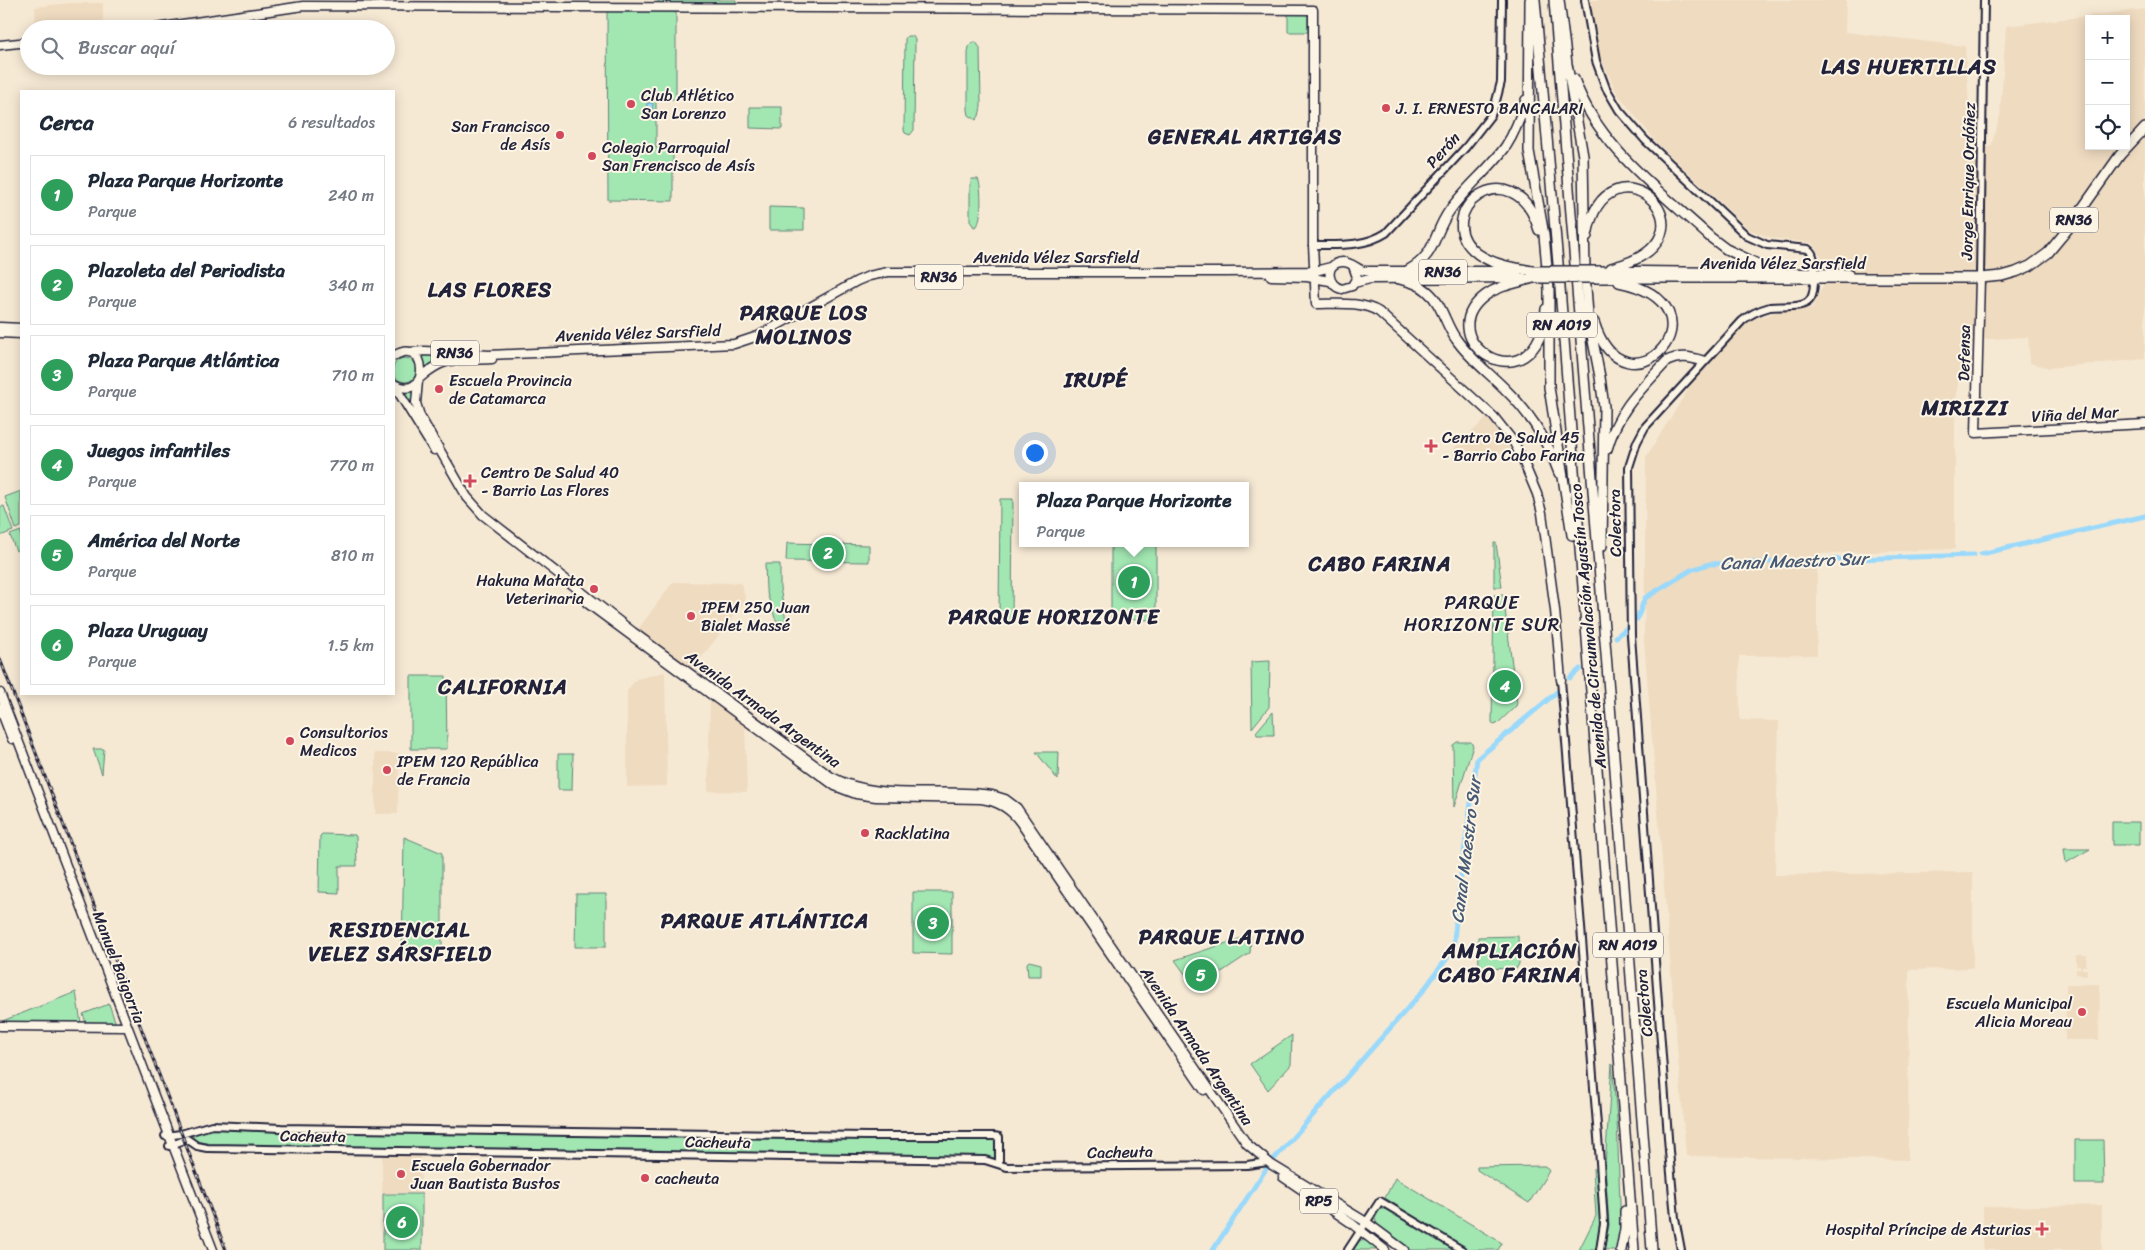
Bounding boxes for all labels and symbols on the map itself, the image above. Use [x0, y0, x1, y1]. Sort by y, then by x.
district label: LAS HUERTILLAS [1821, 48, 1997, 86]
place label: Club Atlético San Lorenzo [641, 81, 734, 128]
place label: J. I. ERNESTO BANCALARI [1395, 94, 1583, 123]
marker: Club Atlético San Lorenzo [625, 98, 637, 110]
street label: Jorge Enrique Ordóñez [1952, 101, 1984, 261]
marker: J. I. ERNESTO BANCALARI [1380, 102, 1392, 114]
place label: San Francisco de Asís [451, 112, 550, 159]
district label: GENERAL ARTIGAS [1147, 118, 1342, 156]
street label: Perón [1418, 125, 1468, 175]
marker: San Francisco de Asís [554, 129, 566, 141]
place label: Colegio Parroquial San Frencisco de Asís [602, 133, 755, 180]
marker: Colegio Parroquial San Frencisco de Asís [586, 150, 598, 162]
road number: RN36 [2050, 208, 2098, 232]
street label: Avenida Vélez Sarsfield [972, 243, 1140, 272]
street label: Avenida Vélez Sarsfield [1699, 249, 1867, 278]
road number: RN36 [1419, 260, 1467, 284]
road number: RN36 [915, 264, 963, 290]
district label: LAS FLORES [428, 271, 552, 309]
district label: PARQUE LOS MOLINOS [740, 294, 868, 356]
road number: RN A019 [1527, 312, 1597, 338]
street label: Avenida Vélez Sarsfield [554, 316, 723, 350]
street label: Defensa [1949, 325, 1979, 381]
road number: RN36 [431, 340, 479, 366]
district label: IRUPÉ [1063, 361, 1129, 399]
place label: Escuela Provincia de Catamarca [449, 366, 572, 413]
marker: Escuela Provincia de Catamarca [433, 383, 445, 395]
district label: MIRIZZI [1921, 389, 2009, 427]
street label: Viña del Mar [2031, 397, 2121, 431]
place label: Centro De Salud 45 - Barrio Cabo Farina [1442, 423, 1586, 470]
marker: Centro De Salud 45 - Barrio Cabo Farina [1424, 439, 1438, 453]
your location [1022, 440, 1048, 466]
place label: Centro De Salud 40 - Barrio Las Flores [481, 458, 619, 505]
marker: Centro De Salud 40 - Barrio Las Flores [463, 474, 477, 488]
street label: Avenida de Circunvalación Agustín Tosco [1561, 482, 1615, 771]
street label: Colectora [1600, 489, 1630, 557]
pin: 2 [812, 534, 844, 572]
water label: Canal Maestro Sur [1720, 542, 1872, 580]
district label: CABO FARINA [1307, 545, 1452, 583]
pin: 1 [1118, 563, 1150, 601]
place label: Hakuna Matata Veterinaria [476, 566, 584, 613]
marker: Hakuna Matata Veterinaria [588, 583, 600, 595]
district label: PARQUE HORIZONTE SUR [1404, 586, 1560, 641]
place label: IPEM 250 Juan Bialet Massé [700, 593, 810, 640]
district label: PARQUE HORIZONTE [948, 598, 1161, 636]
marker: IPEM 250 Juan Bialet Massé [685, 610, 697, 622]
street label: Avenida Armada Argentina [678, 642, 848, 776]
pin: 4 [1489, 667, 1521, 705]
district label: CALIFORNIA [437, 668, 568, 706]
place label: Consultorios Medicos [300, 718, 388, 765]
marker: Consultorios Medicos [284, 735, 296, 747]
place label: IPEM 120 República de Francia [396, 747, 538, 794]
marker: IPEM 120 República de Francia [381, 764, 393, 776]
water label: Canal Maestro Sur [1441, 771, 1491, 925]
place label: Racklatina [875, 819, 950, 848]
marker: Racklatina [859, 827, 871, 839]
district label: PARQUE ATLÁNTICA [661, 902, 869, 940]
pin: 3 [917, 904, 949, 942]
street label: Manuel Baigorria [84, 906, 154, 1029]
district label: RESIDENCIAL VELEZ SÁRSFIELD [308, 911, 492, 973]
district label: PARQUE LATINO [1139, 918, 1305, 956]
district label: AMPLIACIÓN CABO FARINA [1437, 932, 1582, 994]
road number: RN A019 [1593, 932, 1663, 958]
pin: 5 [1185, 956, 1217, 994]
street label: Avenida Armada Argentina [1132, 959, 1262, 1133]
street label: Colectora [1627, 968, 1661, 1038]
place label: Escuela Municipal Alicia Moreau [1946, 989, 2072, 1036]
marker: Escuela Municipal Alicia Moreau [2076, 1006, 2088, 1018]
street label: Cacheuta [280, 1121, 346, 1151]
street label: Cacheuta [685, 1127, 751, 1157]
street label: Cacheuta [1087, 1137, 1153, 1167]
place label: Escuela Gobernador Juan Bautista Bustos [410, 1151, 561, 1198]
place label: cacheuta [655, 1164, 719, 1193]
marker: Escuela Gobernador Juan Bautista Bustos [395, 1168, 407, 1180]
marker: cacheuta [639, 1172, 651, 1184]
road number: RP5 [1300, 1188, 1338, 1214]
pin: 6 [386, 1203, 418, 1241]
place label: Hospital Príncipe de Asturias [1825, 1215, 2032, 1244]
marker: Hospital Príncipe de Asturias [2035, 1222, 2049, 1236]

